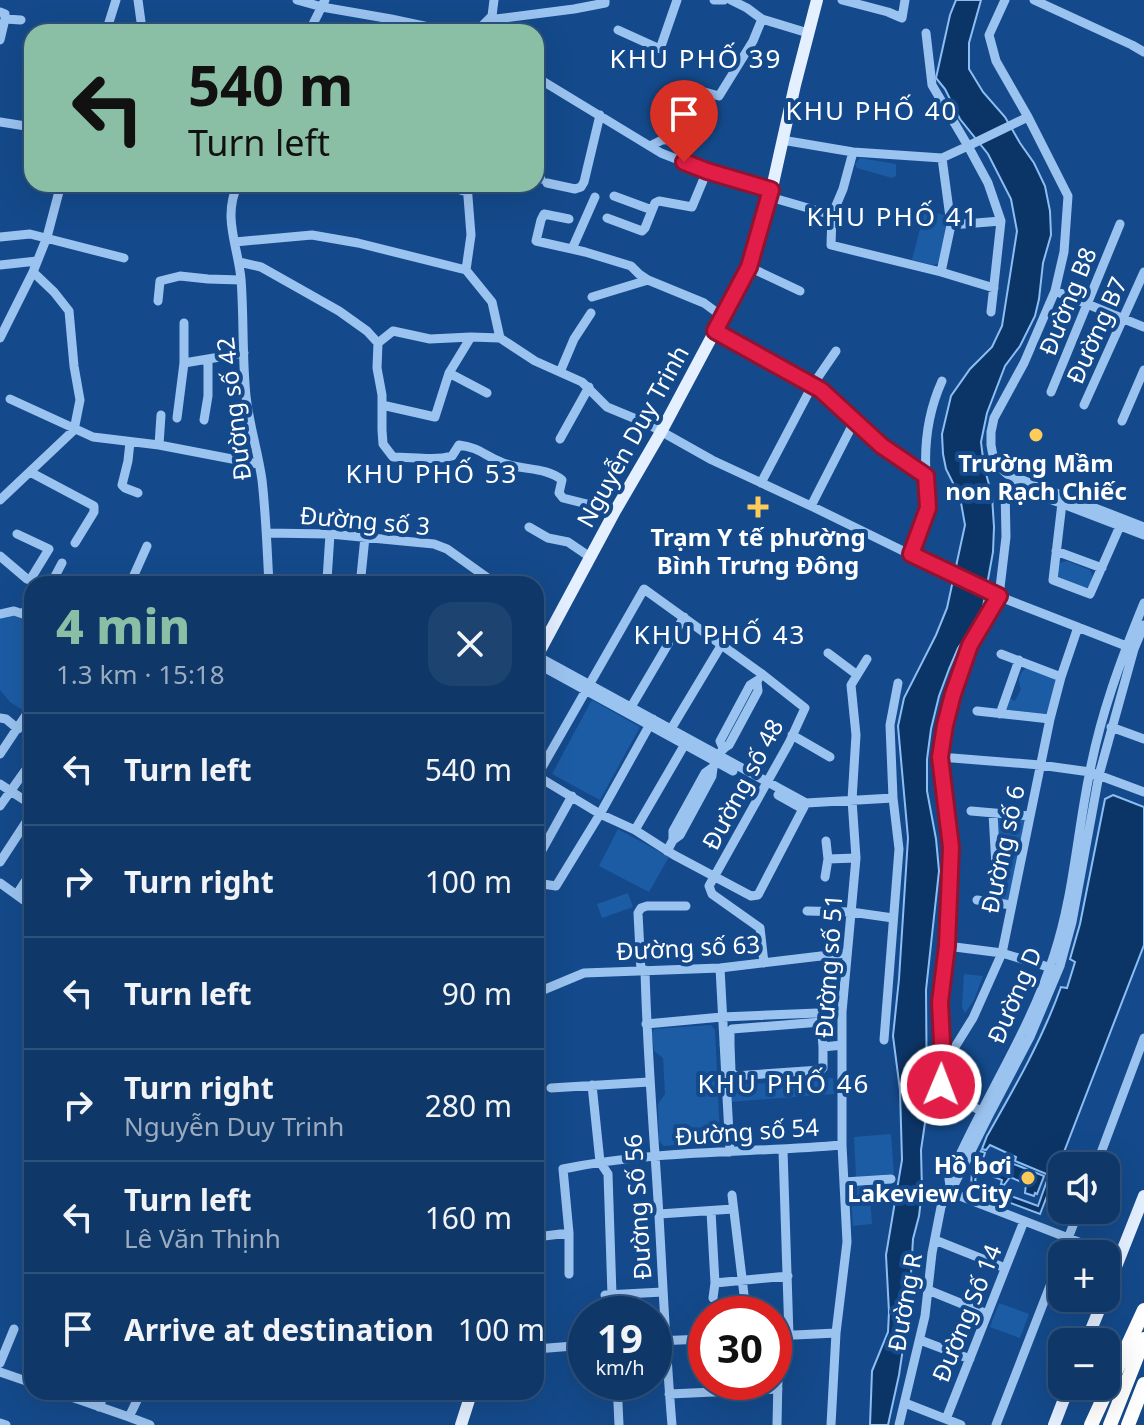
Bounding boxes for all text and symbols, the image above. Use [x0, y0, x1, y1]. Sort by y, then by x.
district label: KHU PHỐ 39 [610, 40, 782, 76]
text: 540 m [188, 46, 353, 122]
icon: left [56, 56, 160, 160]
pin [650, 80, 718, 162]
icon: arrive [662, 92, 706, 136]
district label: KHU PHỐ 40 [786, 92, 958, 128]
text: Turn left [188, 118, 330, 167]
district label: KHU PHỐ 41 [807, 198, 979, 234]
street label: Đường B8 [1030, 242, 1104, 360]
street label: Đường B7 [1058, 271, 1134, 389]
street label: Đường số 42 [208, 336, 258, 482]
street label: Nguyễn Duy Trinh [568, 339, 696, 533]
marker: Trường Mầm non Rạch Chiếc [1027, 426, 1045, 444]
place label: Trường Mầm non Rạch Chiếc [945, 446, 1127, 507]
district label: KHU PHỐ 53 [346, 455, 518, 491]
marker: Trạm Y tế phường Bình Trưng Đông [747, 496, 769, 518]
street label: Đường số 3 [299, 498, 431, 542]
place label: Trạm Y tế phường Bình Trưng Đông [650, 520, 866, 581]
text: 4 min [56, 593, 190, 658]
button: close [428, 602, 512, 686]
district label: KHU PHỐ 43 [634, 616, 806, 652]
text: 1.3 km · 15:18 [56, 656, 225, 692]
street label: Đường số 48 [694, 713, 790, 855]
icon: left [56, 747, 100, 791]
text: Turn left [124, 749, 252, 790]
text: 540 m [425, 749, 512, 790]
street label: Đường số 6 [972, 782, 1032, 916]
icon: right [56, 859, 100, 903]
text: Turn right [124, 861, 274, 902]
text: 100 m [425, 861, 512, 902]
street label: Đường số 51 [807, 893, 849, 1039]
street label: Đường số 63 [615, 927, 761, 967]
street label: Đường D [979, 942, 1049, 1048]
icon: left [56, 971, 100, 1015]
text: Turn left [124, 973, 252, 1014]
text: 90 m [442, 973, 512, 1014]
position arrow [899, 1043, 983, 1127]
district label: KHU PHỐ 46 [698, 1065, 870, 1101]
text: Turn right [124, 1067, 274, 1108]
icon: right [56, 1083, 100, 1127]
text: 280 m [425, 1085, 512, 1126]
text: Nguyễn Duy Trinh [124, 1108, 344, 1144]
street label: Đường số 54 [674, 1109, 820, 1152]
street label: Đường Số 56 [615, 1133, 659, 1281]
place label: Hồ bơi Lakeview City [847, 1148, 1012, 1209]
map controls [1048, 1152, 1120, 1400]
button: sound [1048, 1152, 1120, 1224]
marker: Hồ bơi Lakeview City [1019, 1169, 1037, 1187]
text: Turn left [124, 1179, 252, 1220]
icon: left [56, 1195, 100, 1239]
text: 160 m [425, 1197, 512, 1238]
text: Lê Văn Thịnh [124, 1220, 281, 1256]
street label: Đường Số 14 [923, 1239, 1009, 1387]
button: + [1048, 1240, 1120, 1312]
street label: Đường R [879, 1250, 929, 1354]
speed limit sign: 30 [688, 1296, 792, 1400]
icon: arrive [56, 1307, 100, 1351]
text: Arrive at destination [124, 1309, 434, 1350]
text: 100 m [458, 1309, 545, 1350]
text: 19 [597, 1310, 643, 1365]
button: − [1048, 1328, 1120, 1400]
text: km/h [595, 1354, 645, 1381]

